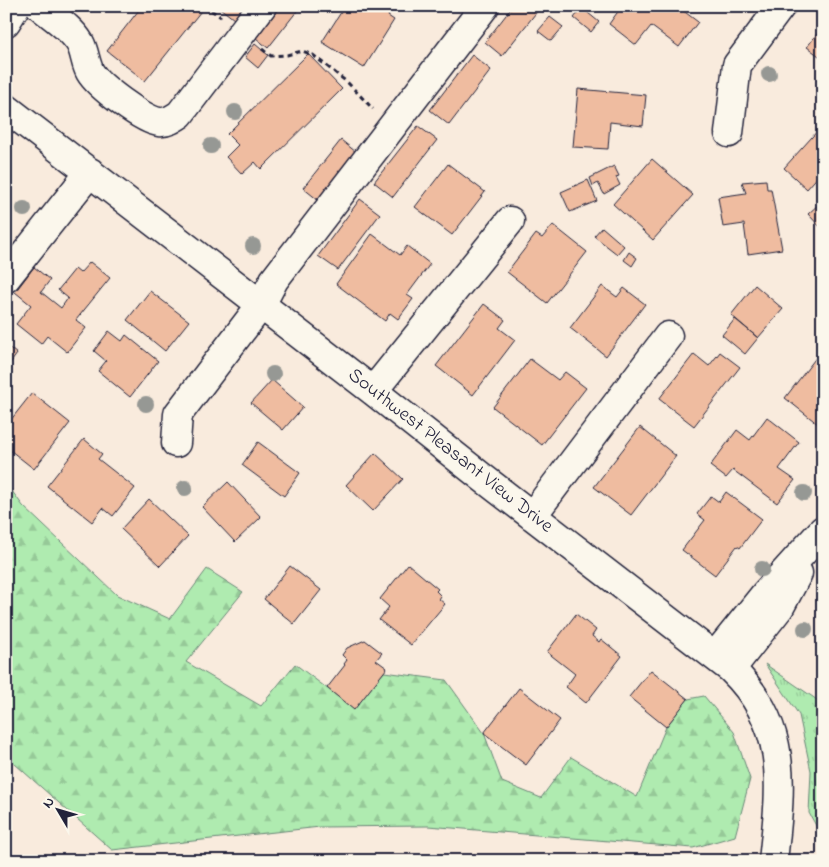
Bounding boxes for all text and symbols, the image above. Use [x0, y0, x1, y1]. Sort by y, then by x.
street label: Southwest Pleasant View Drive [341, 361, 559, 541]
north arrow [32, 784, 82, 834]
text: N [38, 793, 60, 813]

